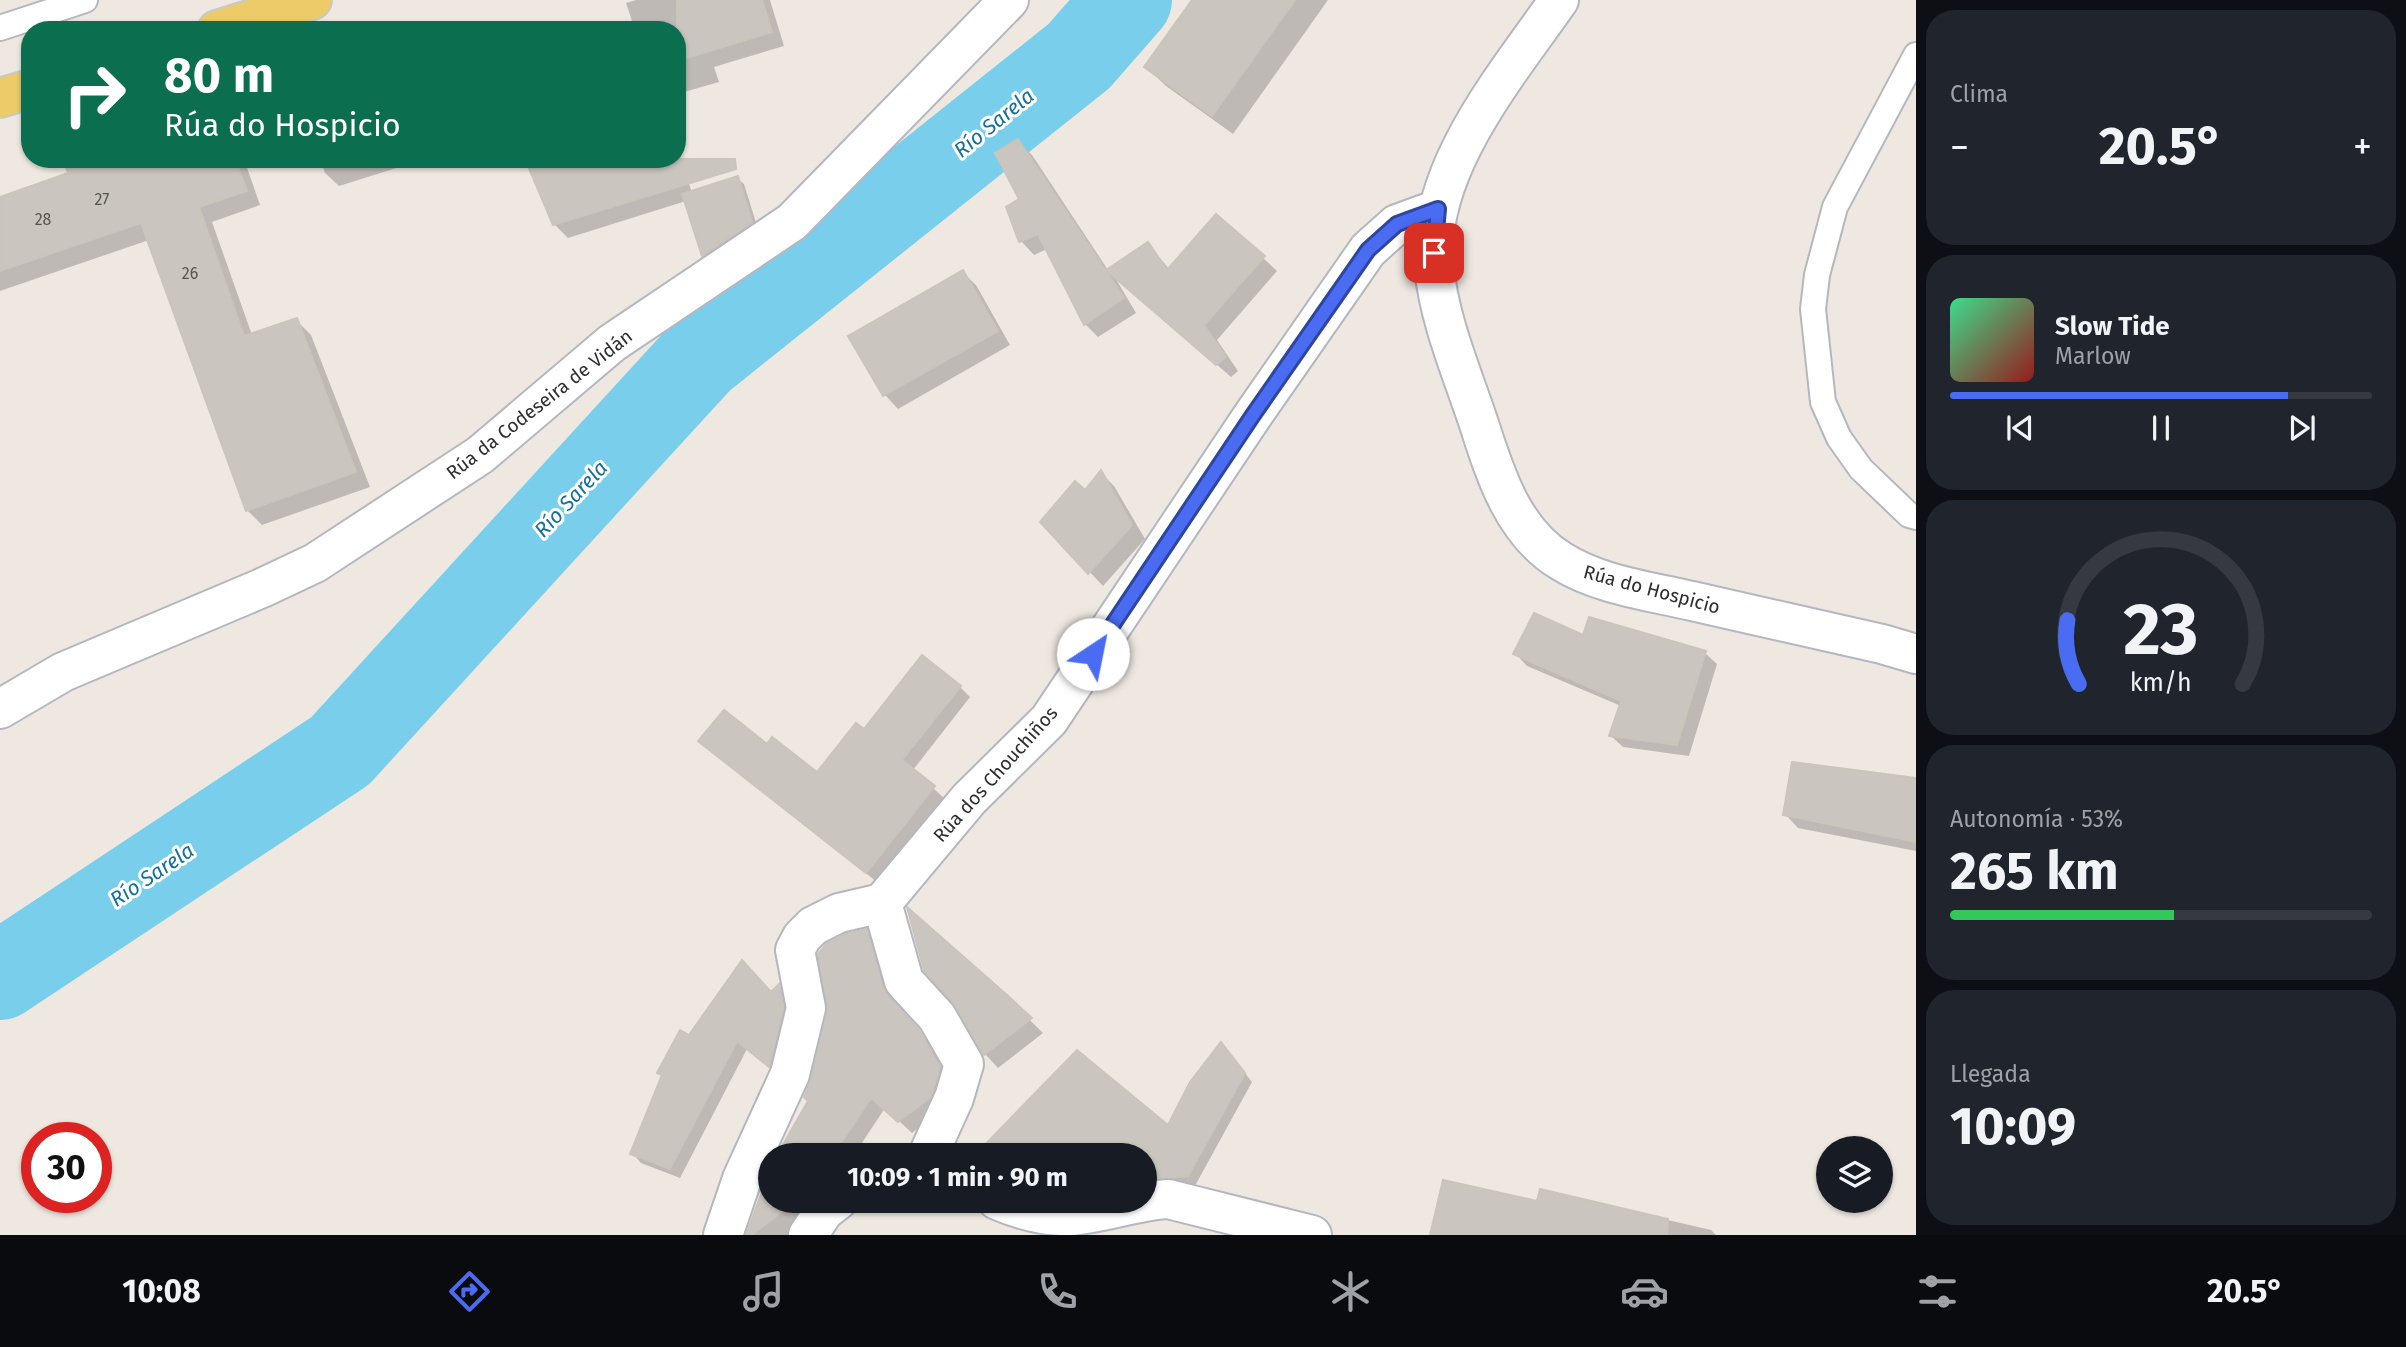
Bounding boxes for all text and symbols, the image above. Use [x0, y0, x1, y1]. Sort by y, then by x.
text: 80 m [164, 46, 274, 105]
icon: right [49, 49, 140, 140]
text: Clima [1950, 80, 2008, 108]
water label: Río Sarela [949, 83, 1039, 163]
text: Rúa do Hospicio [164, 106, 401, 144]
text: 20.5° [2099, 115, 2223, 178]
text: − [1950, 124, 1969, 170]
text: + [2353, 124, 2372, 170]
house number: 27 [95, 190, 109, 209]
house number: 28 [35, 210, 52, 229]
pin [1404, 223, 1464, 283]
icon: arrive [1415, 234, 1453, 272]
house number: 26 [182, 264, 198, 283]
text: Slow Tide [2055, 311, 2170, 342]
street label: Rúa da Codeseira de Vidán [442, 325, 637, 484]
text: Marlow [2055, 342, 2131, 370]
icon: previous [2001, 409, 2039, 447]
icon: pause [2142, 409, 2180, 447]
icon: next [2283, 409, 2321, 447]
water label: Río Sarela [529, 455, 613, 543]
street label: Rúa do Hospicio [1581, 560, 1723, 619]
text: 23 [2123, 586, 2199, 673]
position arrow [1056, 617, 1130, 691]
text: km/h [2130, 667, 2192, 697]
street label: Rúa dos Chouchiños [928, 702, 1062, 847]
text: Autonomía · 53% [1950, 805, 2123, 833]
water label: Río Sarela [105, 838, 199, 912]
text: 265 km [1950, 840, 2119, 903]
text: Llegada [1950, 1060, 2031, 1088]
text: 10:09 [1950, 1095, 2076, 1158]
speed limit sign: 30 [21, 1122, 112, 1213]
map controls [1816, 1136, 1893, 1213]
button: layers [1816, 1136, 1893, 1213]
text: 10:09 · 1 min · 90 m [847, 1162, 1068, 1193]
icon: directions [445, 1267, 494, 1316]
icon: music [739, 1267, 788, 1316]
icon: phone [1033, 1267, 1082, 1316]
icon: climate [1326, 1267, 1375, 1316]
icon: car [1620, 1267, 1669, 1316]
icon: filters [1913, 1267, 1962, 1316]
text: 10:08 [122, 1272, 201, 1310]
text: 20.5° [2207, 1272, 2284, 1310]

